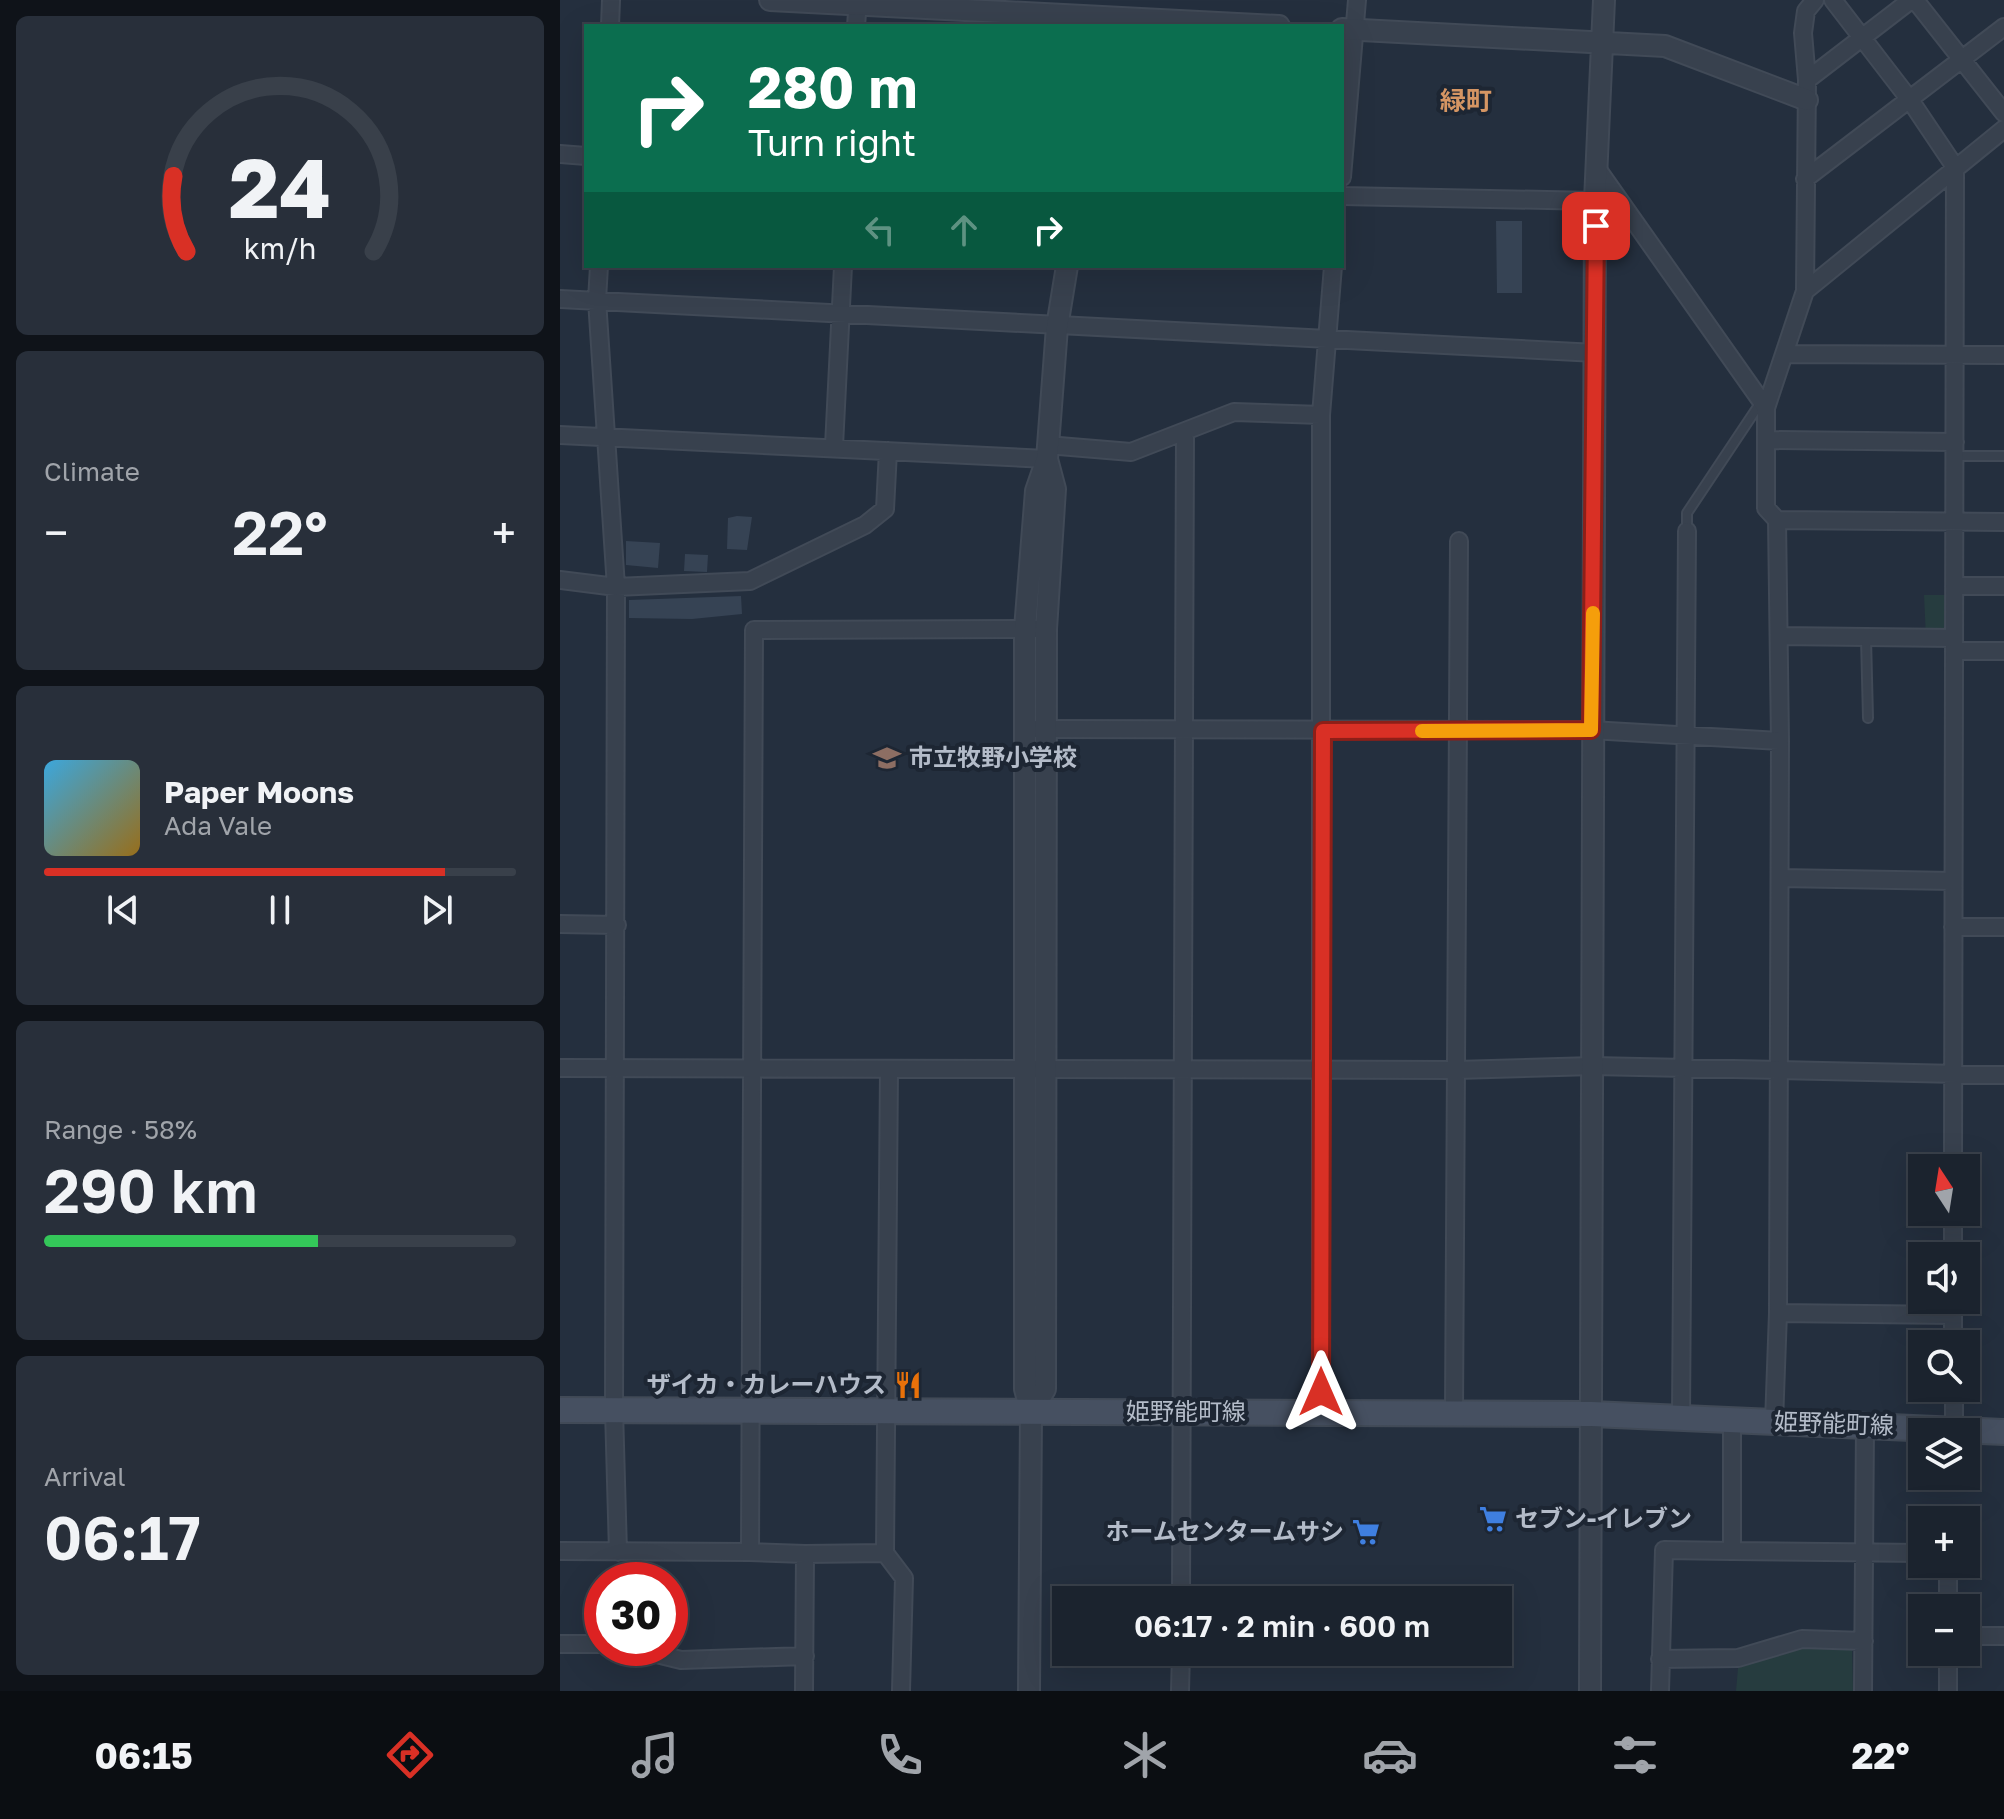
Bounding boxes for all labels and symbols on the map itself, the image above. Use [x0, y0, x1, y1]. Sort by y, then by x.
district label: 緑町 [1440, 85, 1492, 116]
pin [1562, 192, 1630, 260]
place label: 市立牧野小学校 [909, 742, 1077, 771]
school or university icon: 市立牧野小学校 [872, 743, 902, 773]
north arrow [1908, 1154, 1980, 1226]
position arrow [1279, 1350, 1363, 1434]
place label: ザイカ・カレーハウス [646, 1369, 886, 1398]
restaurant icon: ザイカ・カレーハウス [893, 1370, 923, 1400]
street label: 姫野能町線 [1126, 1396, 1246, 1425]
street label: 姫野能町線 [1774, 1406, 1895, 1439]
place label: セブン-イレブン [1515, 1503, 1692, 1532]
supermarket icon: セブン-イレブン [1478, 1504, 1508, 1534]
place label: ホームセンタームサシ [1105, 1516, 1344, 1545]
supermarket icon: ホームセンタームサシ [1351, 1517, 1381, 1547]
speed limit sign: 30 [584, 1562, 688, 1666]

